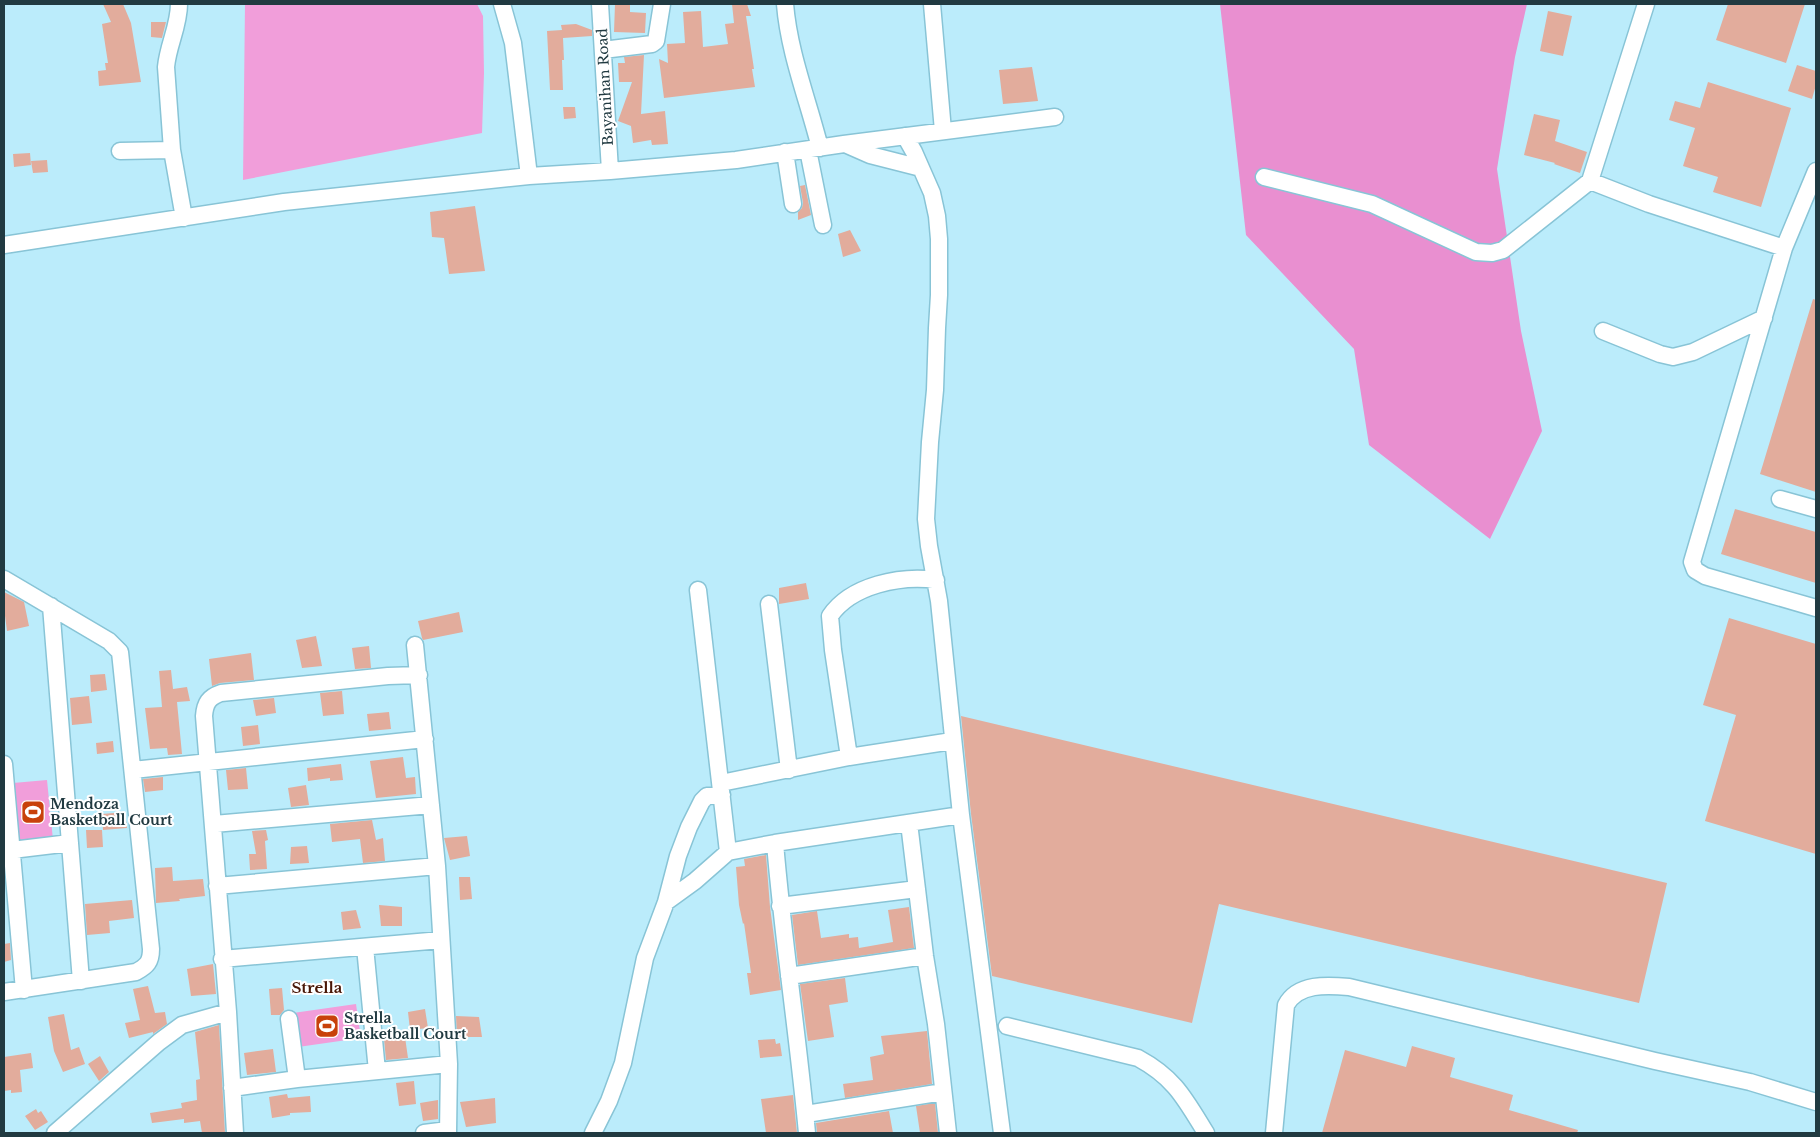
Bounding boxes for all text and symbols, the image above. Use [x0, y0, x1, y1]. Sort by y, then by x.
street label: Bayanihan Road [593, 27, 617, 146]
place label: Mendoza Basketball Court [50, 795, 173, 829]
sports icon: Mendoza Basketball Court [20, 799, 46, 825]
district label: Strella [291, 978, 343, 997]
place label: Strella Basketball Court [344, 1009, 467, 1043]
sports icon: Strella Basketball Court [314, 1013, 340, 1039]

